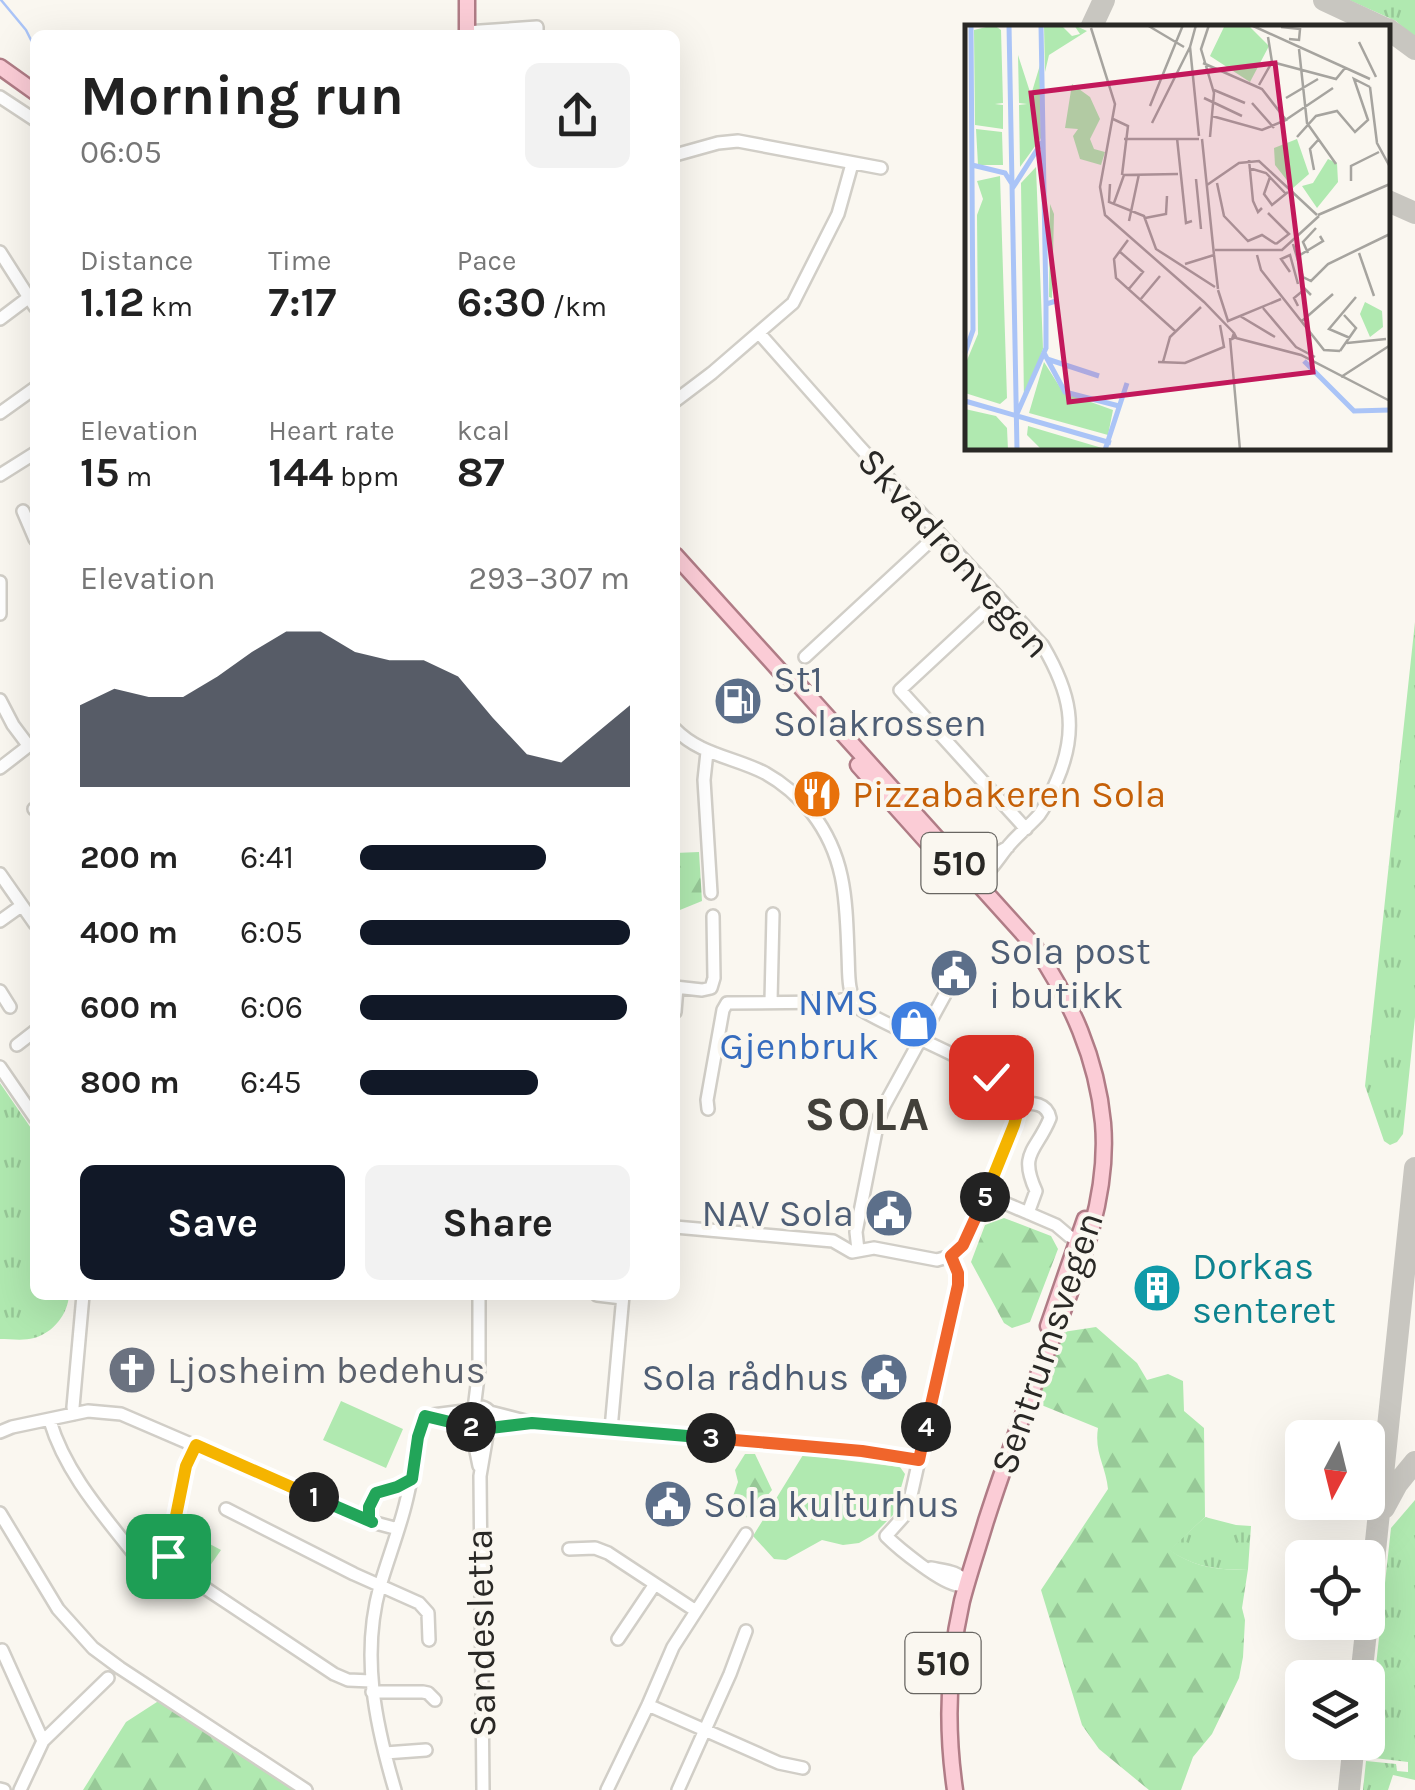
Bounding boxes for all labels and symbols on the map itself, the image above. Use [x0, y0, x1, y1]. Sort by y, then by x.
inset map [965, 25, 1390, 450]
street label: Skvadronvegen [848, 439, 1060, 667]
place label: St1 Solakrossen [773, 657, 987, 746]
fuel station icon: St1 Solakrossen [712, 675, 764, 727]
restaurant icon: Pizzabakeren Sola [791, 768, 843, 820]
place label: Pizzabakeren Sola [852, 772, 1166, 817]
road number: 510 [922, 833, 996, 893]
place label: Sola post i butikk [989, 929, 1151, 1018]
public building icon: Sola post i butikk [928, 947, 980, 999]
place label: NMS Gjenbruk [719, 980, 879, 1069]
shop icon: NMS Gjenbruk [888, 998, 940, 1050]
pin [949, 1035, 1034, 1120]
district label: SOLA [804, 1086, 932, 1142]
pin: 5 [960, 1172, 1010, 1222]
public building icon: NAV Sola [863, 1187, 915, 1239]
place label: NAV Sola [702, 1191, 854, 1236]
street label: Sentrumsvegen [981, 1206, 1113, 1480]
place label: Dorkas senteret [1192, 1244, 1336, 1333]
building icon: Dorkas senteret [1131, 1262, 1183, 1314]
church icon: Ljosheim bedehus [106, 1344, 158, 1396]
place label: Ljosheim bedehus [167, 1348, 486, 1393]
public building icon: Sola rådhus [858, 1351, 910, 1403]
place label: Sola rådhus [642, 1355, 849, 1400]
pin: 2 [446, 1402, 496, 1452]
pin: 4 [901, 1402, 951, 1452]
pin: 3 [686, 1413, 736, 1463]
north arrow [1285, 1420, 1385, 1520]
pin: 1 [289, 1472, 339, 1522]
public building icon: Sola kulturhus [642, 1478, 694, 1530]
place label: Sola kulturhus [703, 1482, 959, 1527]
pin [126, 1514, 211, 1599]
street label: Sandesletta [457, 1528, 505, 1738]
road number: 510 [906, 1633, 980, 1693]

